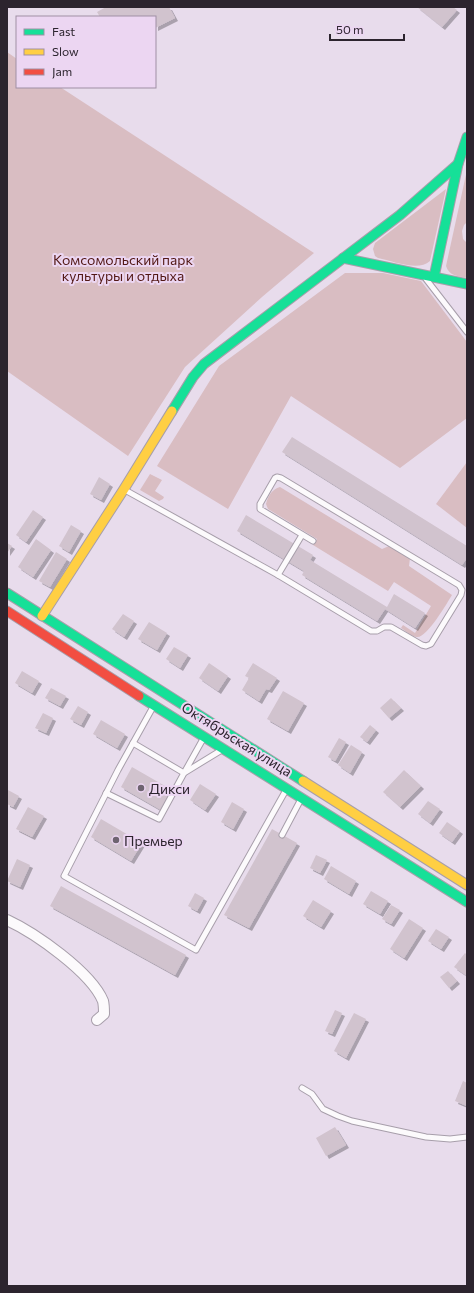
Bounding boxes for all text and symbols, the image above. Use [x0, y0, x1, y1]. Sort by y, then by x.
legend [16, 16, 156, 88]
scale bar [330, 16, 404, 42]
text: 50 m [336, 22, 364, 36]
text: Fast [52, 24, 75, 38]
text: Slow [52, 44, 79, 58]
text: Jam [52, 64, 72, 79]
park label: Комсомольский парк культуры и отдыха [53, 251, 193, 284]
street label: Октябрьская улица [179, 698, 295, 780]
place label: Дикси [149, 780, 190, 797]
marker: Дикси [136, 783, 146, 793]
place label: Премьер [124, 832, 183, 849]
marker: Премьер [111, 835, 121, 845]

